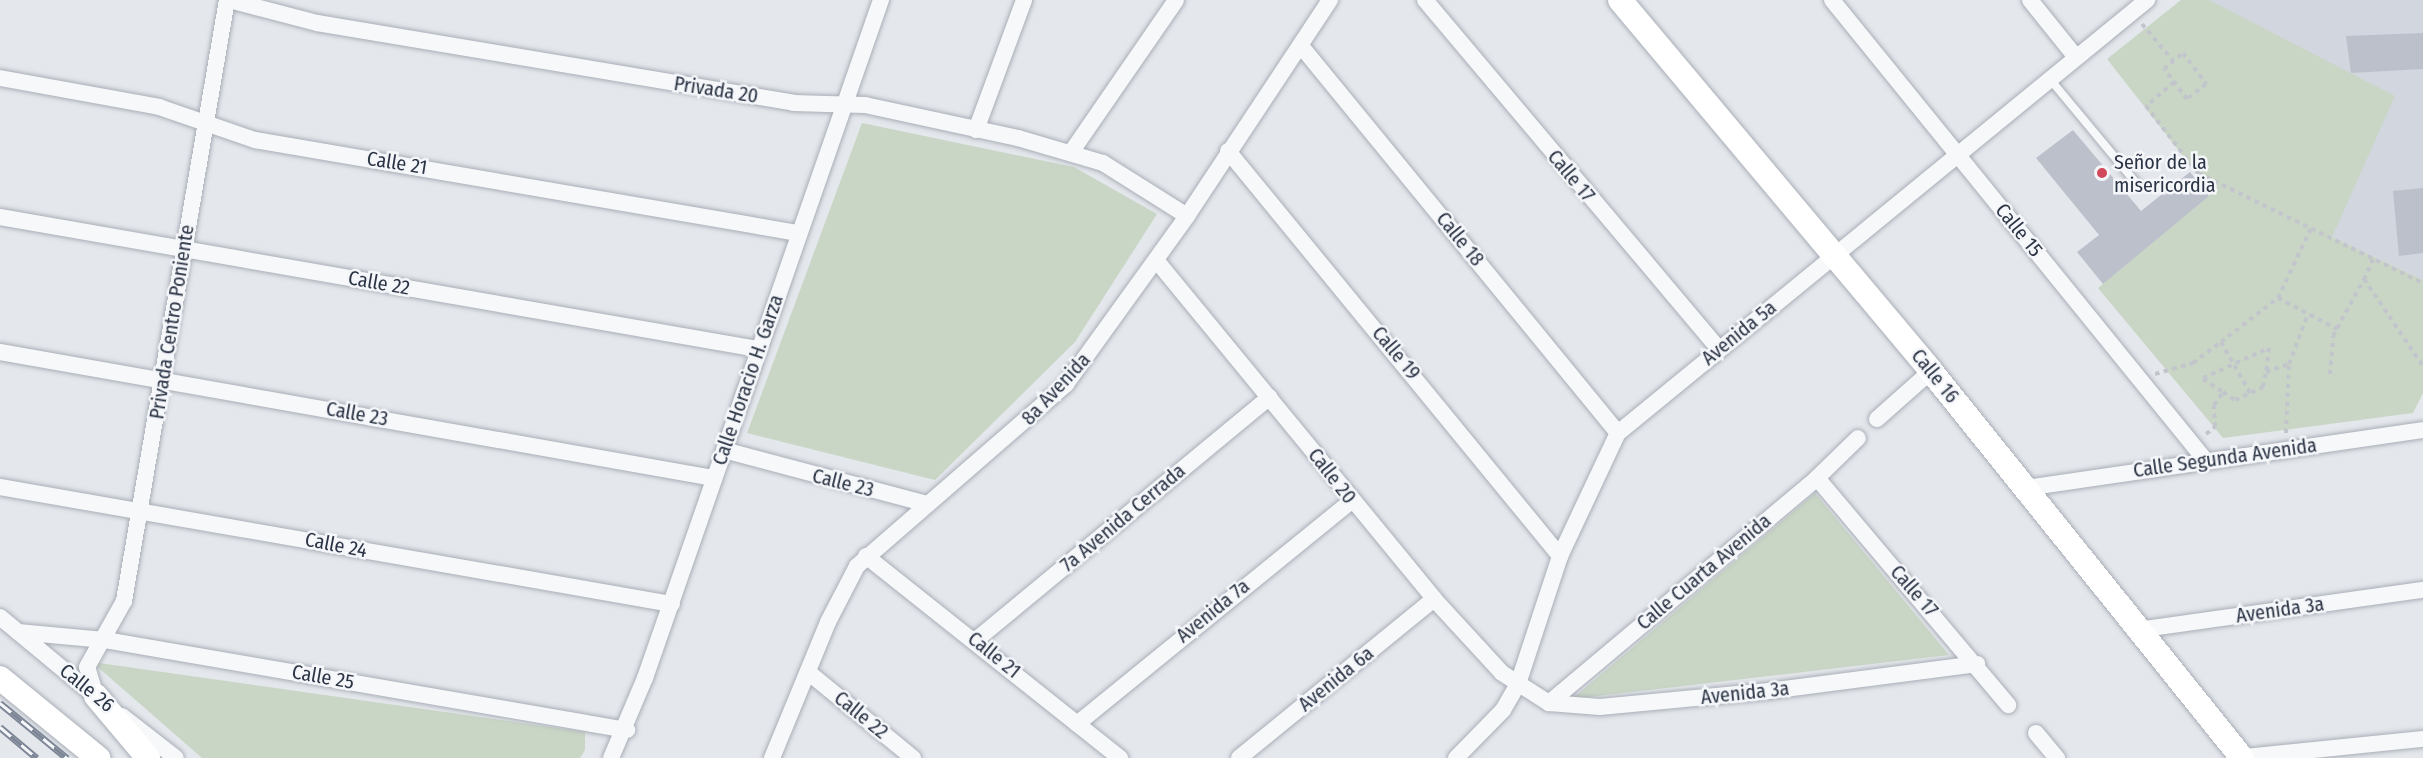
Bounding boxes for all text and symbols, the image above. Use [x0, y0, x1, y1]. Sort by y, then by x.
street label: Privada 20 [672, 72, 760, 108]
street label: Calle 17 [1542, 145, 1600, 207]
street label: Calle 21 [365, 146, 429, 180]
place label: Señor de la misericordia [2114, 150, 2216, 197]
marker: Señor de la misericordia [2095, 166, 2109, 180]
street label: Calle 15 [1990, 199, 2048, 261]
street label: Calle 18 [1431, 207, 1489, 271]
street label: Privada Centro Poniente [145, 223, 199, 421]
street label: Calle 22 [346, 266, 412, 300]
street label: Calle Horacio H. Garza [708, 292, 788, 468]
street label: Avenida 5a [1697, 296, 1781, 370]
street label: Calle 19 [1367, 321, 1425, 385]
street label: Calle 16 [1906, 344, 1964, 408]
street label: 8a Avenida [1017, 348, 1095, 430]
street label: Calle 23 [324, 397, 390, 431]
street label: Calle Segunda Avenida [2132, 433, 2318, 483]
street label: Calle 20 [1303, 443, 1361, 509]
street label: 7a Avenida Cerrada [1056, 459, 1190, 577]
street label: Calle 23 [810, 464, 876, 502]
street label: Calle Cuarta Avenida [1632, 509, 1776, 635]
street label: Calle 24 [303, 527, 369, 563]
street label: Calle 17 [1885, 560, 1943, 622]
street label: Avenida 7a [1172, 574, 1254, 648]
street label: Avenida 3a [2234, 592, 2326, 628]
street label: Calle 21 [963, 627, 1025, 683]
street label: Avenida 6a [1294, 641, 1378, 717]
street label: Calle 26 [55, 659, 119, 717]
street label: Calle 25 [290, 660, 356, 694]
street label: Avenida 3a [1700, 676, 1790, 710]
street label: Calle 22 [829, 686, 893, 744]

